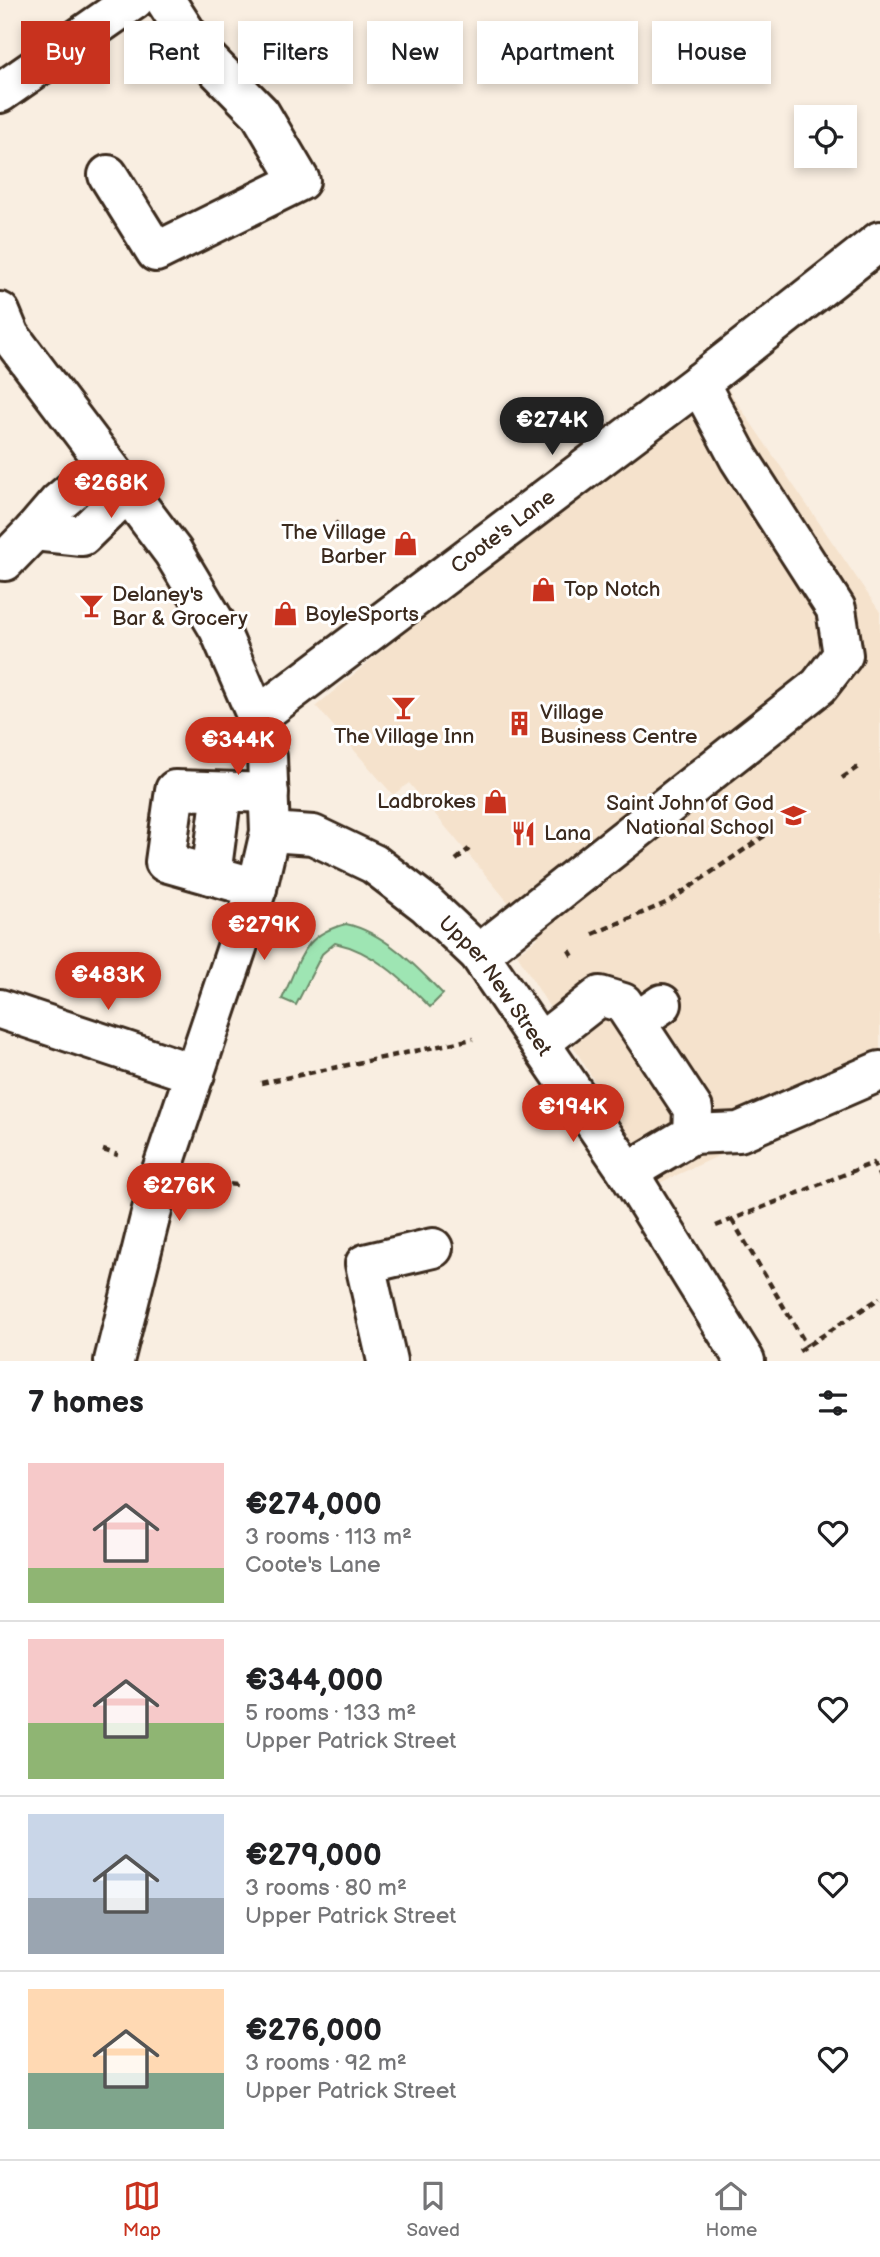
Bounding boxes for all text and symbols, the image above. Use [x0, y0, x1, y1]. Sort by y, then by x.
chip: Buy [21, 21, 110, 84]
chip: Rent [124, 21, 224, 84]
chip: Filters [238, 21, 353, 84]
chip: New [367, 21, 463, 84]
chip: Apartment [477, 21, 638, 84]
chip: House [652, 21, 771, 84]
map controls [794, 105, 857, 168]
button: locate [794, 105, 857, 168]
pin: €274K [503, 398, 601, 457]
text: €274K [516, 406, 588, 434]
pin: €268K [62, 461, 160, 520]
text: €268K [74, 469, 148, 497]
street label: Coote's Lane [446, 484, 560, 579]
place label: The Village Barber [281, 520, 386, 569]
shop icon: The Village Barber [392, 530, 420, 558]
shop icon: Top Notch [530, 575, 558, 603]
place label: Top Notch [564, 577, 660, 602]
place label: Delaney's Bar & Grocery [112, 582, 248, 631]
bar icon: Delaney's Bar & Grocery [78, 592, 106, 620]
shop icon: BoyleSports [271, 600, 299, 628]
place label: BoyleSports [305, 602, 419, 627]
bar icon: The Village Inn [390, 693, 418, 721]
place label: Village Business Centre [540, 700, 697, 749]
building icon: Village Business Centre [506, 710, 534, 738]
pin: €344K [189, 718, 287, 777]
place label: The Village Inn [334, 724, 474, 749]
text: €344K [201, 726, 275, 754]
shop icon: Ladbrokes [482, 787, 510, 815]
place label: Ladbrokes [377, 789, 476, 814]
place label: Saint John of God National School [606, 791, 774, 840]
school or university icon: Saint John of God National School [780, 801, 808, 829]
restaurant icon: Lana [510, 819, 538, 847]
place label: Lana [544, 821, 591, 846]
pin: €279K [215, 902, 313, 962]
street label: Upper New Street [434, 910, 557, 1061]
text: €279K [228, 911, 300, 939]
pin: €483K [59, 953, 157, 1012]
text: €483K [71, 961, 145, 989]
pin: €194K [524, 1084, 622, 1144]
text: €194K [538, 1093, 608, 1121]
pin: €276K [130, 1164, 228, 1223]
text: €276K [143, 1172, 215, 1200]
icon: filters [814, 1384, 852, 1422]
text: 7 homes [28, 1385, 144, 1421]
text: €274,000 [245, 1487, 382, 1523]
icon: home [84, 1491, 168, 1575]
icon: heart [814, 1514, 852, 1552]
text: 3 rooms · 113 m² [245, 1523, 412, 1551]
text: Coote's Lane [245, 1551, 381, 1579]
text: €344,000 [245, 1663, 383, 1699]
icon: home [84, 1667, 168, 1751]
icon: heart [814, 1690, 852, 1728]
text: 5 rooms · 133 m² [245, 1699, 416, 1727]
text: Upper Patrick Street [245, 1727, 456, 1755]
text: €279,000 [245, 1838, 382, 1874]
icon: home [84, 1842, 168, 1926]
icon: heart [814, 1865, 852, 1903]
text: 3 rooms · 80 m² [245, 1874, 407, 1902]
text: Upper Patrick Street [245, 1902, 456, 1930]
text: €276,000 [245, 2013, 382, 2049]
icon: home [84, 2017, 168, 2101]
icon: heart [814, 2040, 852, 2078]
text: 3 rooms · 92 m² [245, 2049, 407, 2077]
text: Upper Patrick Street [245, 2077, 456, 2105]
tab: Map [123, 2177, 161, 2242]
tab: Saved [407, 2177, 460, 2242]
tab: Home [706, 2177, 757, 2242]

